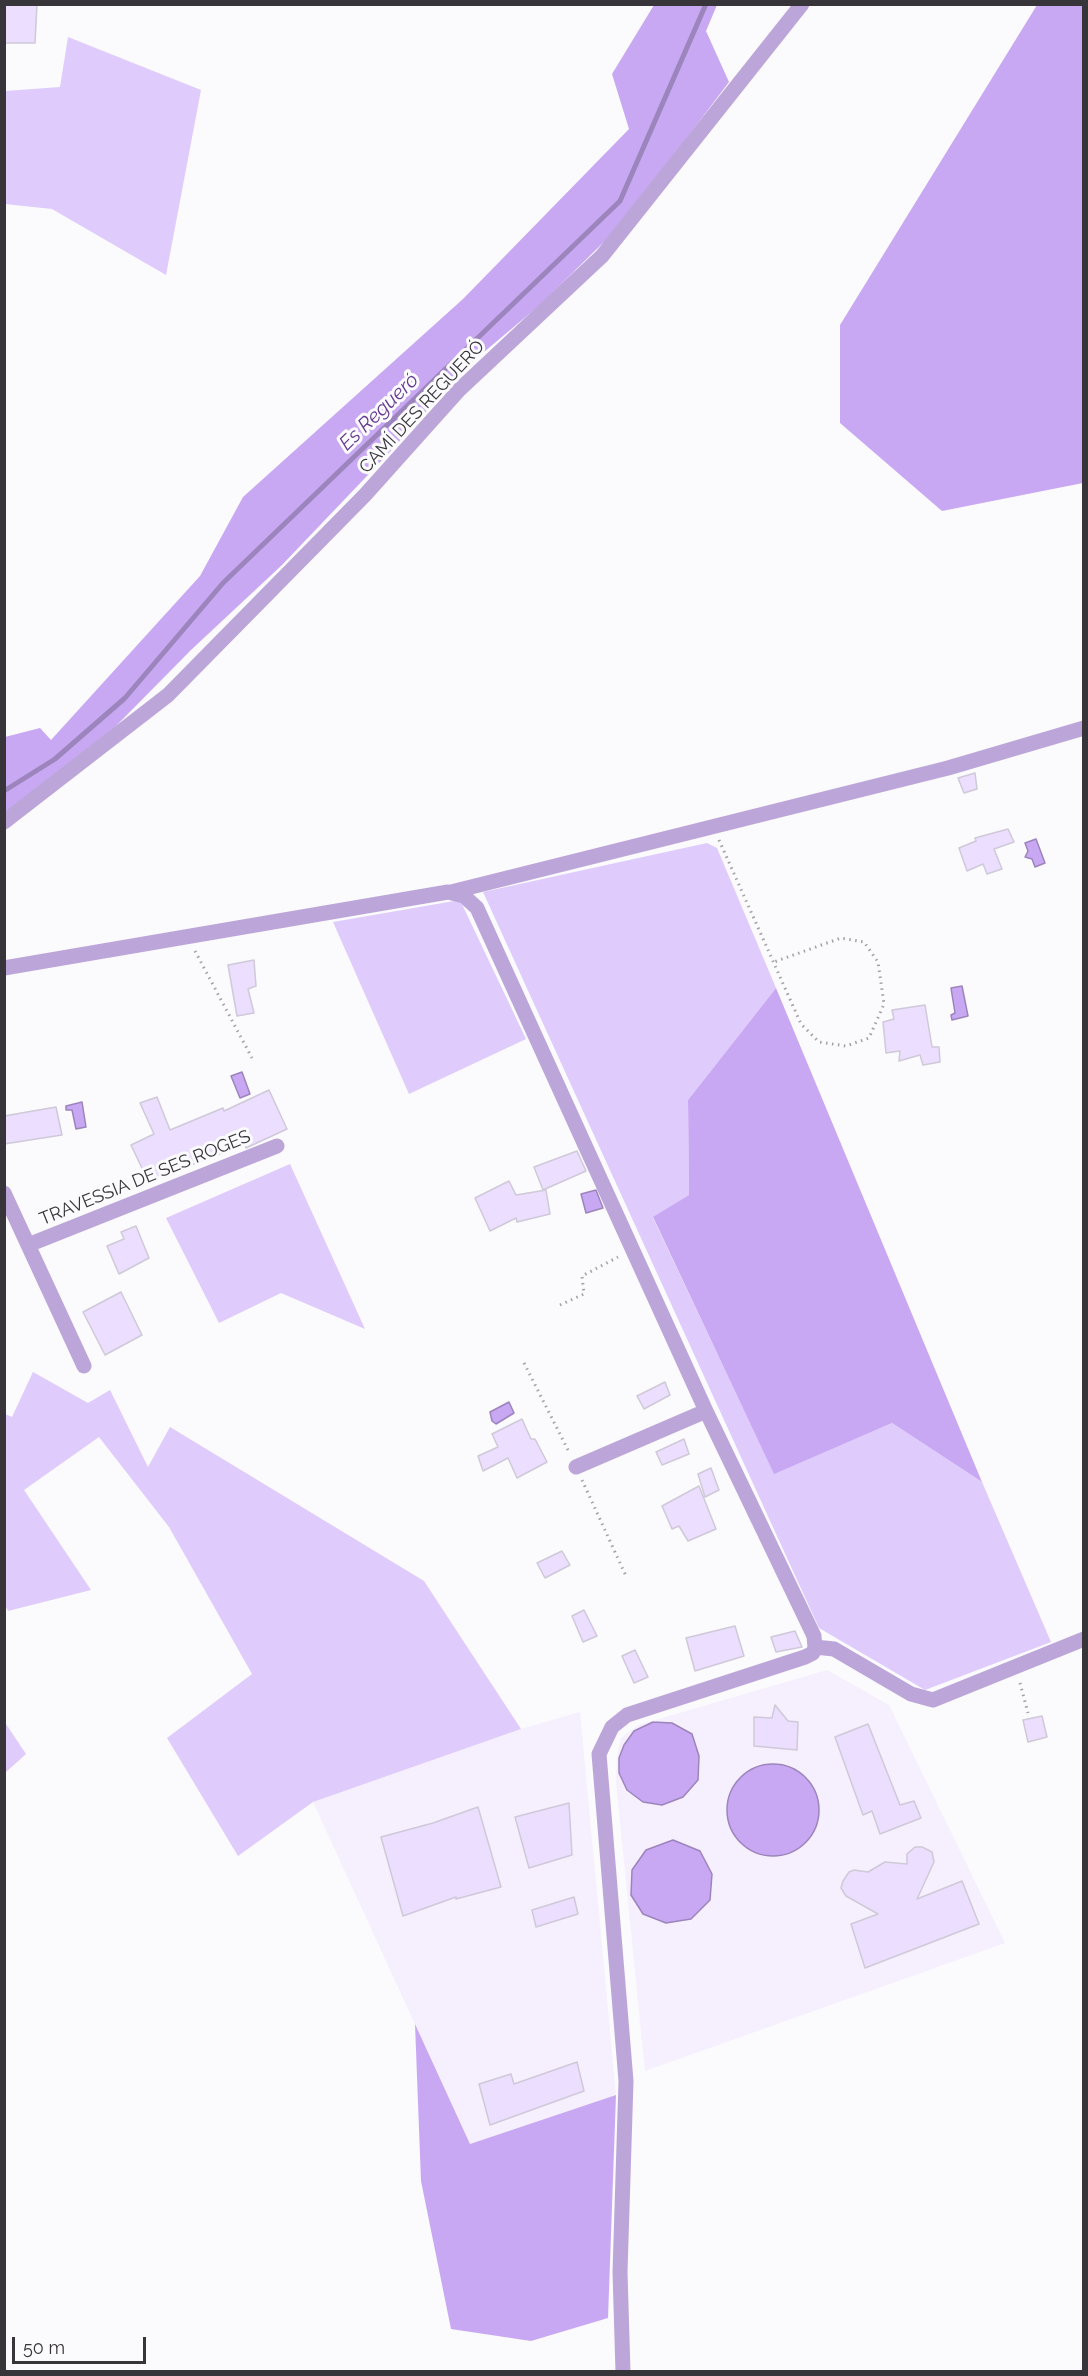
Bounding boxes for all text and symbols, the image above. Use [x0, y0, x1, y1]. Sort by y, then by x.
street label: CAMÍ DES REGUERÓ [355, 336, 489, 478]
water label: Es Regueró [334, 368, 424, 456]
street label: TRAVESSIA DE SES ROGES [36, 1126, 254, 1230]
scale bar [15, 2325, 148, 2363]
text: 50 m [23, 2337, 65, 2358]

